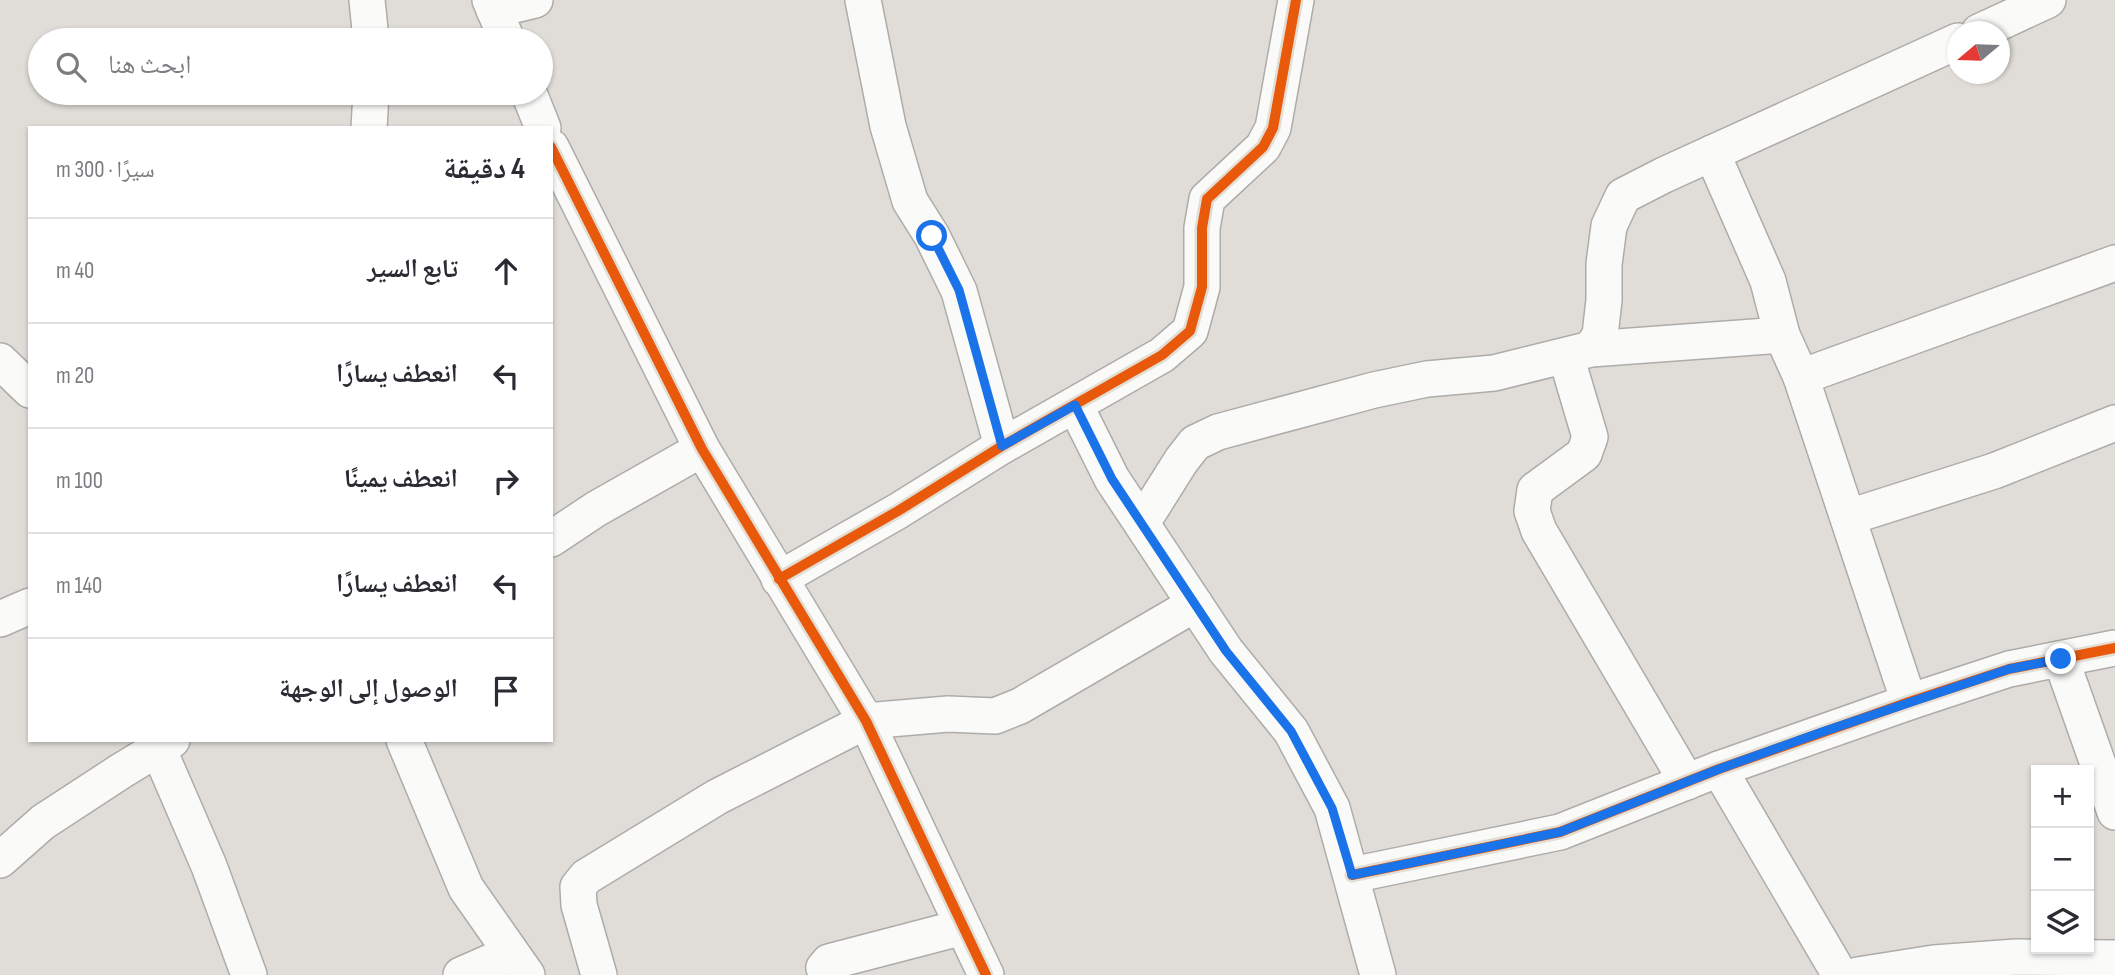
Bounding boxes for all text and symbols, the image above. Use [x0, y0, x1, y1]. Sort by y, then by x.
north arrow [1947, 21, 2010, 84]
search box [28, 28, 553, 105]
icon: search [52, 48, 90, 86]
text: ابحث هنا [108, 50, 191, 81]
text: 4 دقيقة [443, 151, 525, 187]
text: سيرًا · 300 m [56, 156, 155, 184]
route start [916, 220, 947, 251]
icon: ahead [487, 252, 525, 290]
text: تابع السير [367, 254, 458, 285]
text: 40 m [56, 257, 94, 285]
icon: left [487, 357, 525, 395]
text: انعطف يسارًا [336, 359, 458, 390]
text: 20 m [56, 362, 94, 390]
icon: right [487, 462, 525, 500]
text: انعطف يمينًا [344, 464, 458, 495]
text: 100 m [56, 467, 103, 495]
icon: left [487, 567, 525, 605]
text: انعطف يسارًا [336, 569, 458, 600]
text: 140 m [56, 572, 102, 600]
route end [2045, 643, 2076, 674]
icon: arrive [487, 672, 525, 710]
text: الوصول إلى الوجهة [279, 674, 458, 705]
map controls [2031, 765, 2094, 954]
button: + [2031, 765, 2094, 828]
button: − [2031, 828, 2094, 891]
button: layers [2031, 891, 2094, 954]

